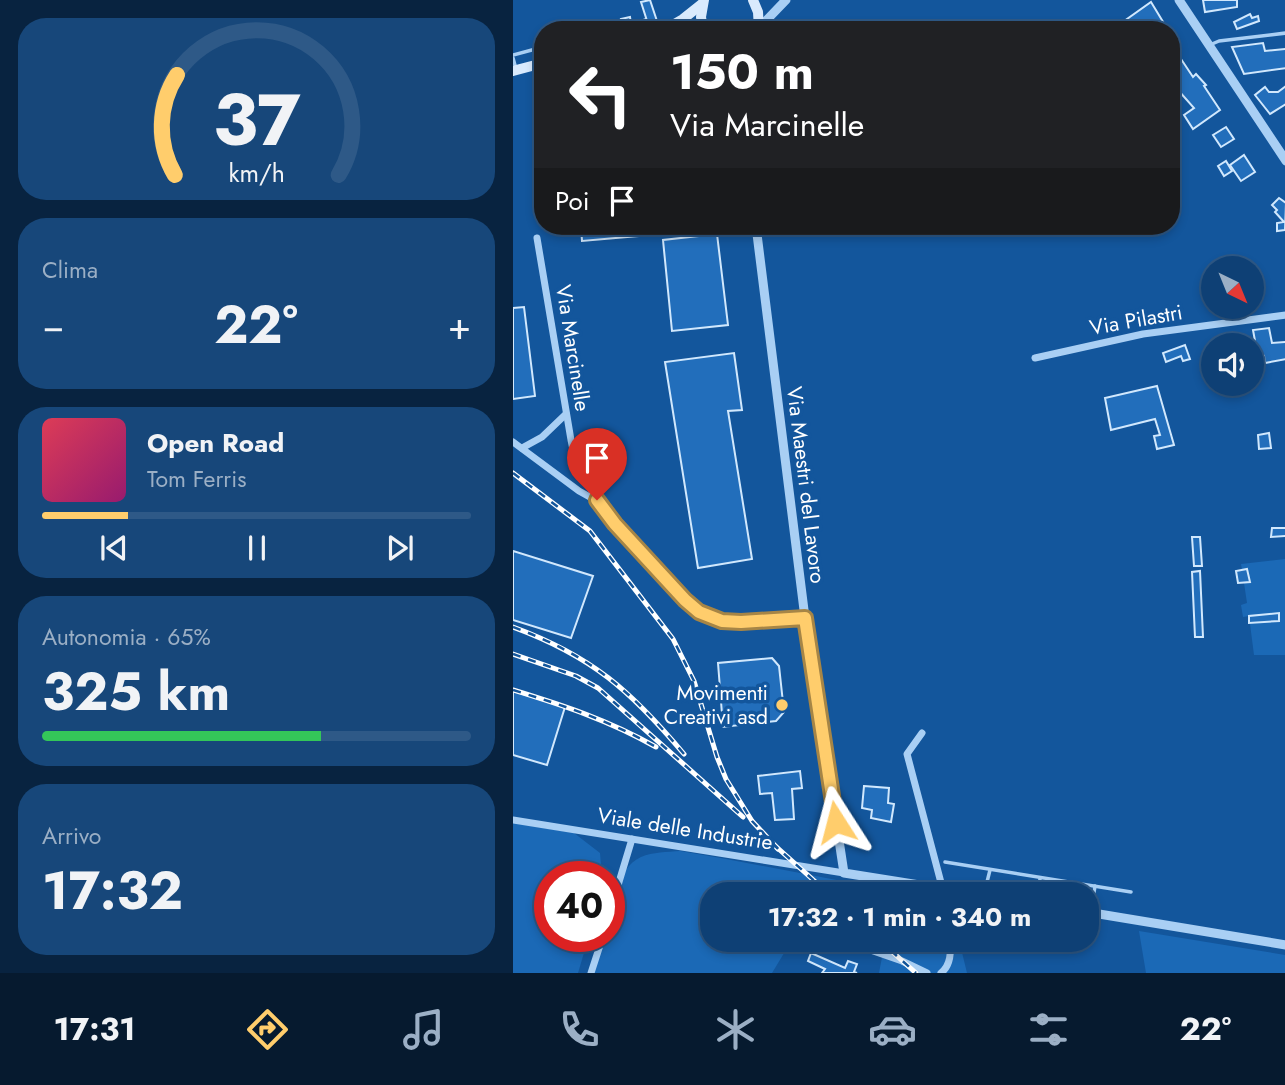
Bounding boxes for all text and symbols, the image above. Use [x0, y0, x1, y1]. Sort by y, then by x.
text: 150 m [670, 37, 814, 107]
icon: left [555, 49, 646, 140]
text: 37 [212, 67, 301, 172]
text: Via Marcinelle [670, 102, 864, 148]
text: km/h [228, 155, 285, 191]
text: Poi [555, 182, 589, 220]
icon: arrive [603, 182, 641, 220]
text: Clima [42, 253, 98, 287]
north arrow [1201, 256, 1264, 318]
map controls [1201, 256, 1264, 396]
street label: Via Marcinelle [548, 283, 598, 414]
text: 22° [214, 287, 298, 363]
street label: Via Pilastri [1087, 297, 1185, 343]
text: − [42, 298, 64, 353]
text: + [448, 298, 471, 353]
button: sound [1201, 333, 1264, 396]
street label: Via Maestri del Lavoro [779, 385, 833, 585]
text: Open Road [147, 424, 284, 462]
pin [567, 428, 627, 500]
icon: arrive [578, 439, 616, 477]
text: Tom Ferris [147, 462, 246, 496]
icon: previous [95, 529, 133, 567]
icon: pause [238, 529, 276, 567]
icon: next [381, 529, 419, 567]
text: Autonomia · 65% [42, 620, 211, 654]
text: 325 km [42, 654, 230, 730]
place label: Movimenti Creativi asd [664, 678, 768, 732]
marker: Movimenti Creativi asd [774, 697, 790, 713]
position arrow [799, 785, 873, 859]
street label: Viale delle Industrie [595, 800, 775, 858]
text: Arrivo [42, 819, 101, 853]
text: 17:32 [42, 853, 183, 929]
speed limit sign: 40 [534, 861, 625, 952]
text: 17:32 · 1 min · 340 m [768, 898, 1031, 936]
icon: directions [243, 1005, 292, 1054]
icon: music [399, 1005, 448, 1054]
icon: phone [555, 1005, 604, 1054]
icon: climate [711, 1005, 760, 1054]
icon: car [868, 1005, 917, 1054]
icon: filters [1024, 1005, 1073, 1054]
text: 17:31 [54, 1006, 136, 1052]
text: 22° [1180, 1006, 1231, 1052]

